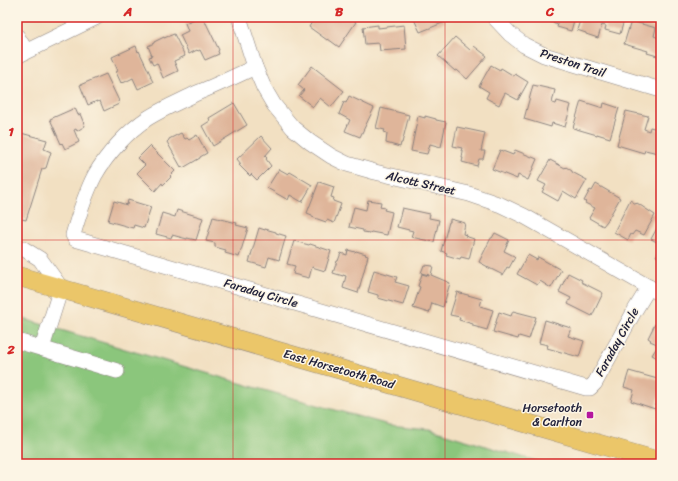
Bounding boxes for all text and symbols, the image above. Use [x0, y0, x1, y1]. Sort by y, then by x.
text: A [123, 0, 132, 23]
text: B [335, 0, 344, 23]
text: C [545, 0, 555, 23]
street label: Preston Trail [537, 42, 609, 84]
text: 1 [8, 120, 14, 143]
street label: Alcott Street [383, 164, 458, 202]
street label: Faraday Circle [221, 272, 301, 314]
street label: Faraday Circle [589, 303, 645, 381]
text: 2 [6, 338, 15, 361]
street label: East Horsetooth Road [281, 343, 398, 396]
place label: Horsetooth & Carlton [522, 397, 583, 433]
marker: Horsetooth & Carlton [585, 410, 595, 420]

